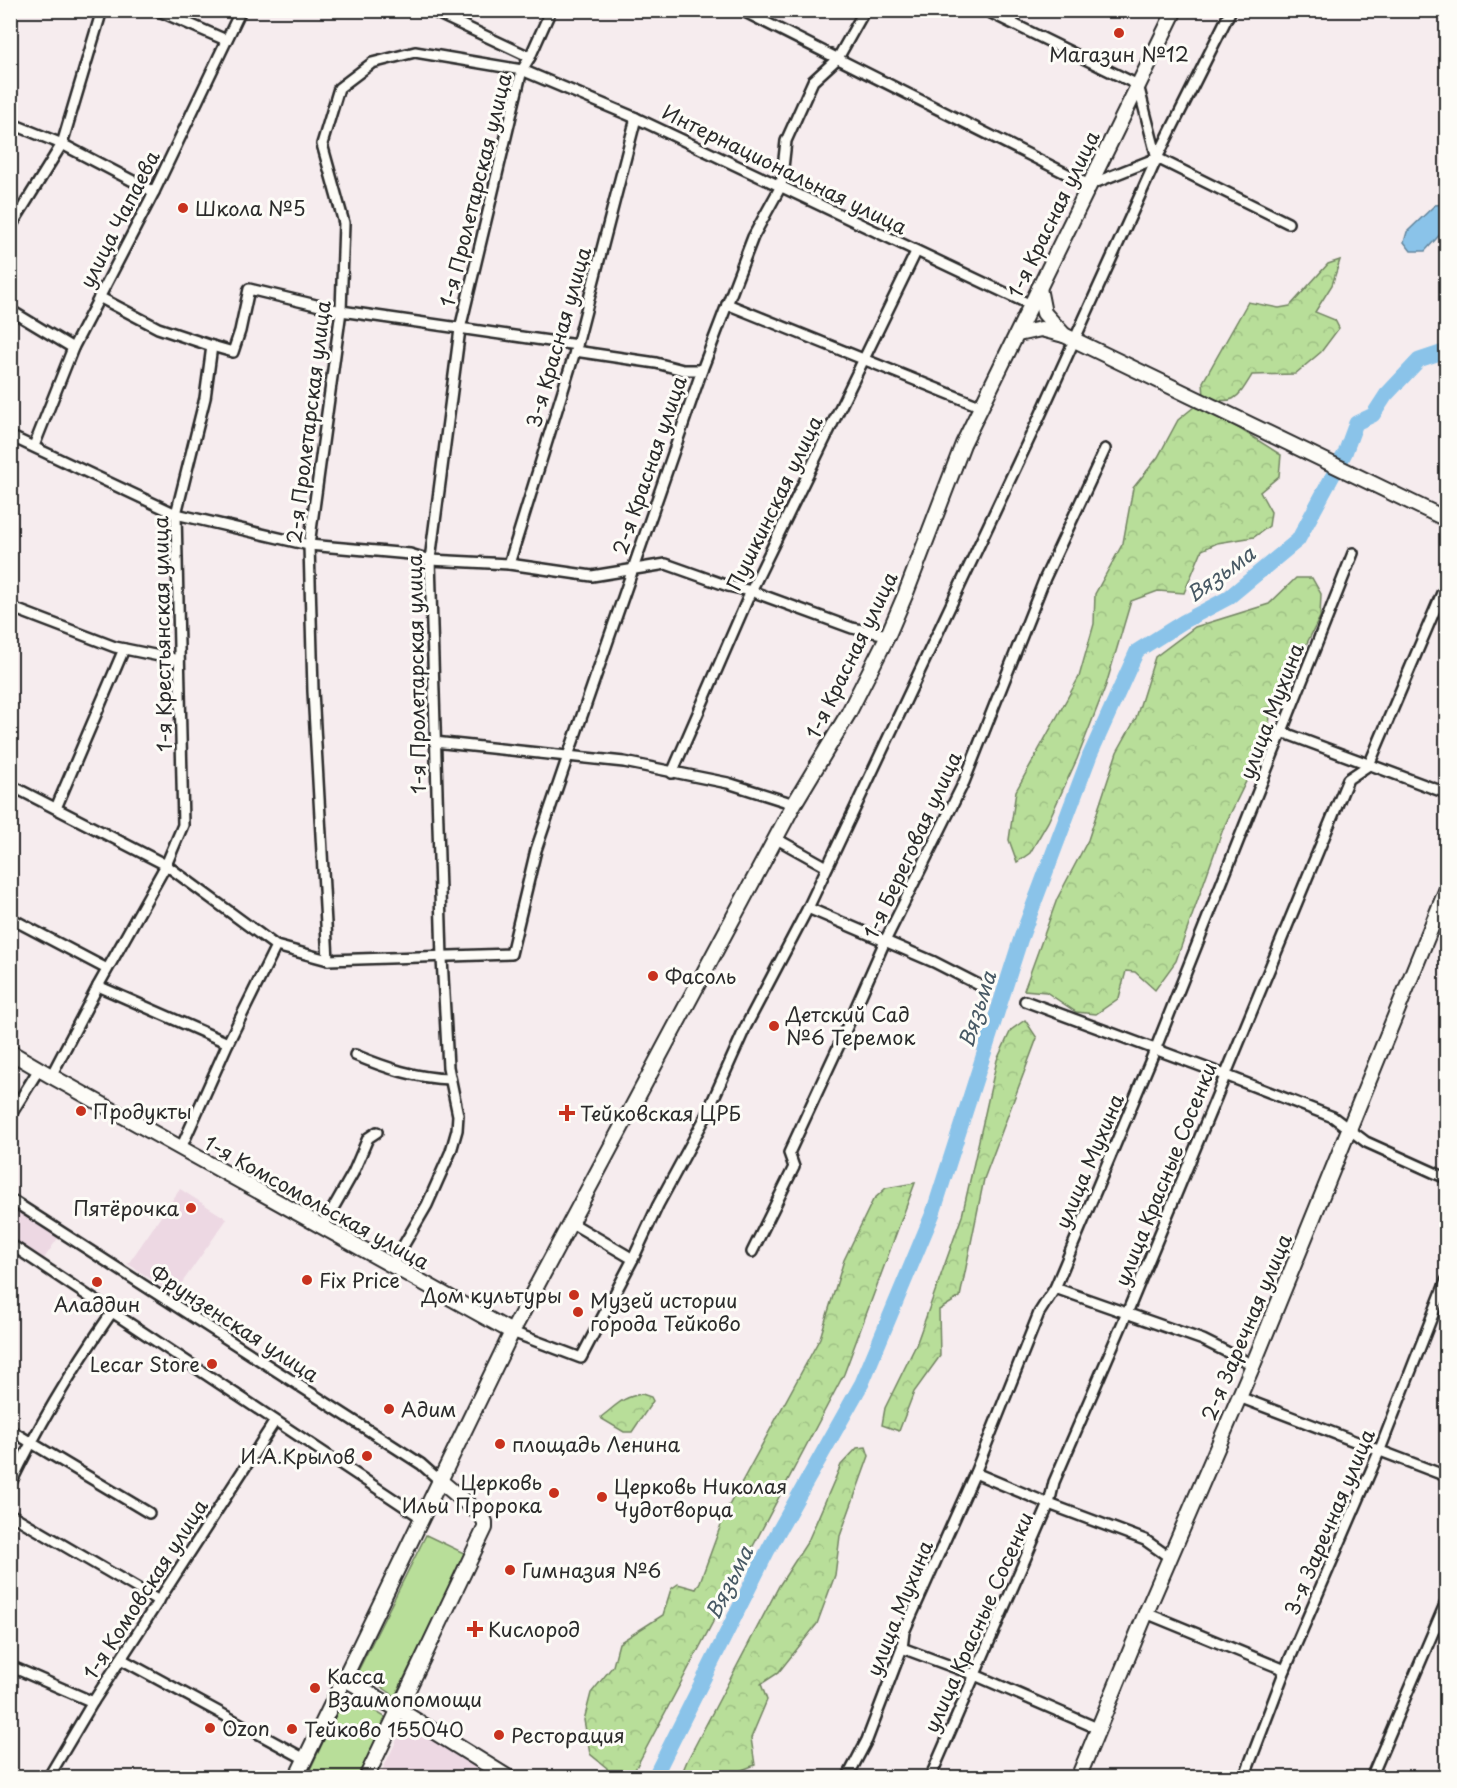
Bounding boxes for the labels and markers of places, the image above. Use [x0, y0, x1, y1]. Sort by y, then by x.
marker: Магазин №12 [1112, 26, 1126, 40]
place label: Магазин №12 [1049, 39, 1189, 69]
place label: Школа №5 [195, 193, 306, 223]
marker: Школа №5 [176, 201, 190, 215]
place label: Фасоль [665, 961, 736, 991]
marker: Фасоль [646, 969, 660, 983]
place label: Детский Сад №6 Теремок [785, 999, 915, 1052]
marker: Детский Сад №6 Теремок [767, 1019, 781, 1033]
place label: Продукты [93, 1096, 192, 1126]
place label: Тейковская ЦРБ [580, 1098, 741, 1128]
marker: Продукты [74, 1104, 88, 1118]
marker: Тейковская ЦРБ [558, 1104, 576, 1122]
place label: Пятёрочка [73, 1193, 179, 1223]
marker: Пятёрочка [184, 1201, 198, 1215]
place label: Fix Price [319, 1265, 400, 1295]
marker: Fix Price [300, 1273, 314, 1287]
marker: Аладдин [90, 1275, 104, 1289]
place label: Дом культуры [421, 1280, 562, 1310]
place label: Музей истории города Тейково [590, 1285, 741, 1338]
marker: Дом культуры [567, 1288, 581, 1302]
place label: Аладдин [54, 1289, 140, 1319]
marker: Музей истории города Тейково [571, 1305, 585, 1319]
place label: Lecar Store [90, 1349, 200, 1379]
marker: Lecar Store [205, 1357, 219, 1371]
place label: Адим [401, 1394, 457, 1424]
marker: Адим [382, 1402, 396, 1416]
place label: площадь Ленина [512, 1429, 681, 1459]
marker: площадь Ленина [493, 1437, 507, 1451]
place label: И.А.Крылов [240, 1441, 355, 1471]
marker: И.А.Крылов [360, 1449, 374, 1463]
place label: Церковь Ильи Пророка [402, 1467, 543, 1520]
place label: Церковь Николая Чудотворца [614, 1471, 787, 1524]
marker: Церковь Ильи Пророка [547, 1486, 561, 1500]
marker: Церковь Николая Чудотворца [595, 1490, 609, 1504]
place label: Гимназия №6 [522, 1555, 661, 1585]
marker: Гимназия №6 [503, 1563, 517, 1577]
place label: Кислород [488, 1614, 580, 1644]
marker: Кислород [466, 1620, 484, 1638]
place label: Касса Взаимопомощи [327, 1661, 482, 1714]
marker: Касса Взаимопомощи [308, 1681, 322, 1695]
place label: Ozon [222, 1713, 270, 1743]
place label: Тейково 155040 [304, 1714, 464, 1744]
place label: Ресторация [511, 1720, 625, 1750]
marker: Ozon [203, 1721, 217, 1735]
marker: Тейково 155040 [285, 1722, 299, 1736]
marker: Ресторация [492, 1728, 506, 1742]

